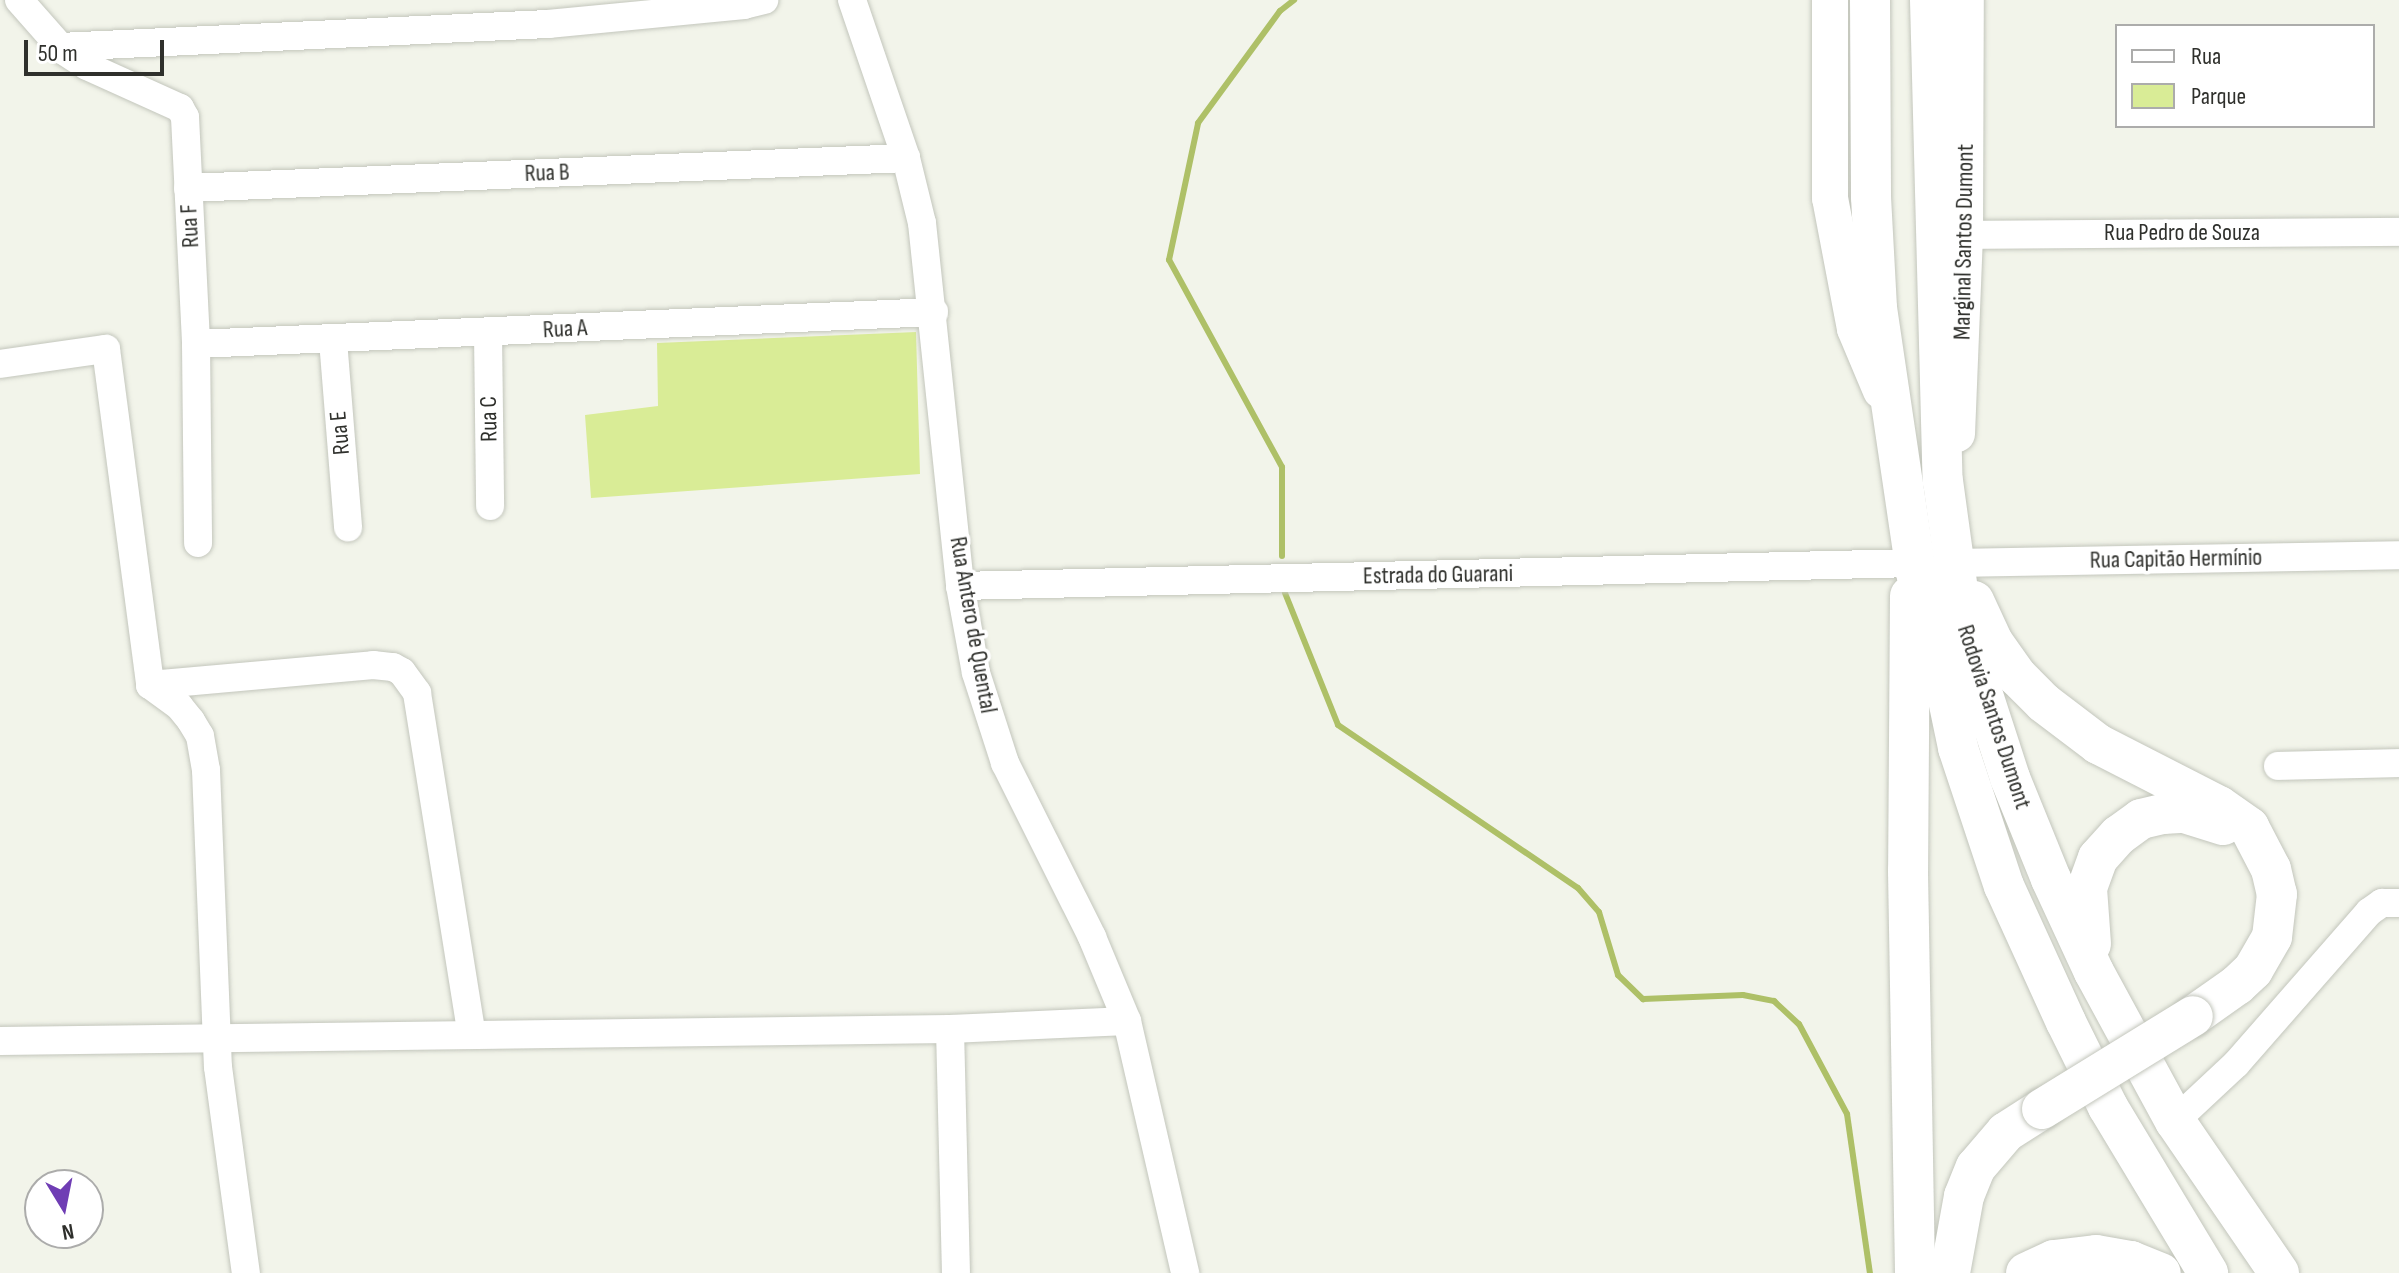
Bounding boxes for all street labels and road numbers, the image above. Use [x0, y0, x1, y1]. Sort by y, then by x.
street label: Marginal Santos Dumont [1948, 144, 1980, 340]
street label: Rua B [524, 158, 570, 188]
street label: Rua F [174, 203, 206, 249]
street label: Rua Pedro de Souza [2104, 219, 2260, 247]
street label: Rua A [542, 313, 588, 345]
street label: Rua C [474, 396, 504, 442]
street label: Rua E [324, 410, 356, 456]
street label: Rua Antero de Quental [943, 534, 1003, 716]
street label: Rua Capitão Hermínio [2089, 543, 2263, 575]
street label: Estrada do Guarani [1363, 559, 1513, 591]
street label: Rodovia Santos Dumont [1951, 621, 2037, 813]

